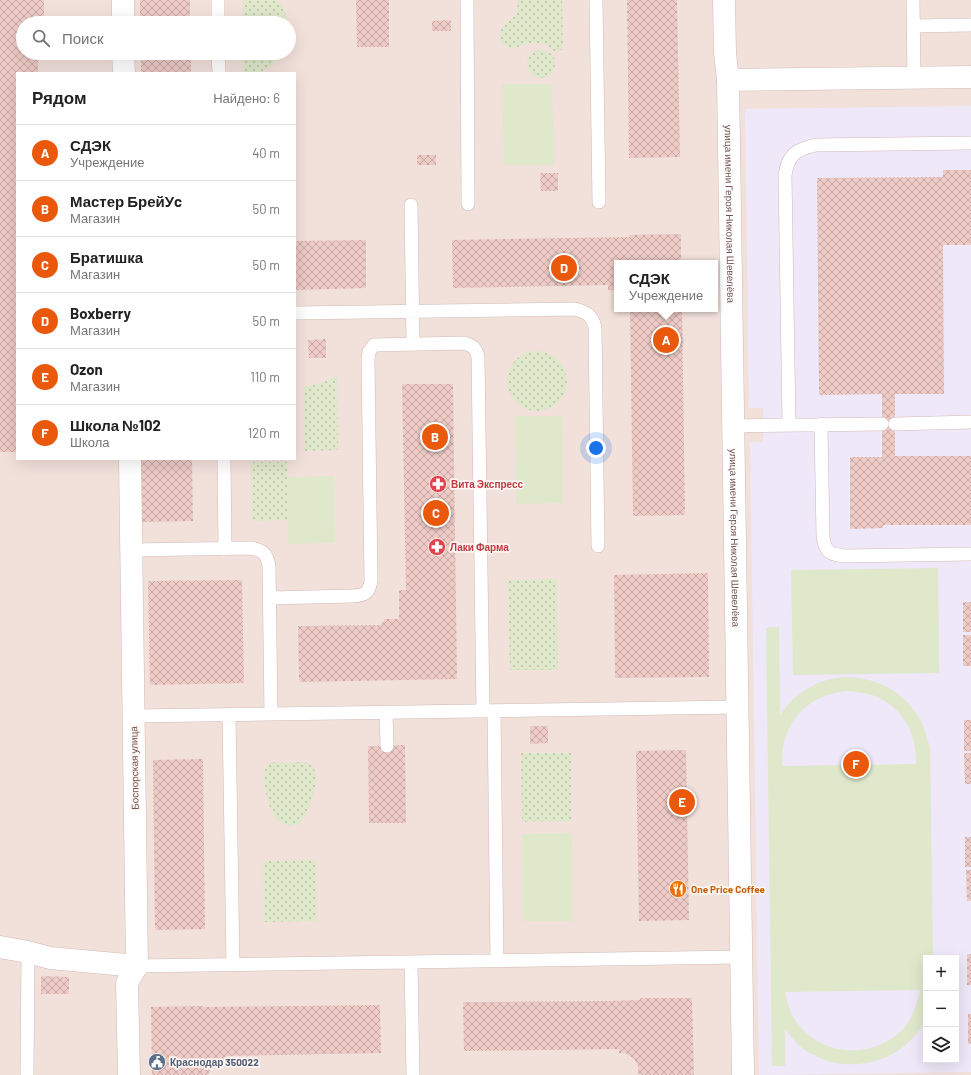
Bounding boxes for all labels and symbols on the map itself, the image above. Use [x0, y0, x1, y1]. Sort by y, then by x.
street label: улица имени Героя Николая Шевелёва [723, 125, 737, 304]
pin: D [551, 253, 577, 283]
pin: A [653, 325, 679, 355]
pin: B [422, 422, 448, 452]
your location [586, 438, 606, 458]
street label: улица имени Героя Николая Шевелёва [728, 449, 742, 627]
pharmacy icon: Вита Экспресс [428, 474, 448, 494]
place label: Вита Экспресс [451, 478, 524, 490]
pin: C [423, 498, 449, 528]
pharmacy icon: Лаки Фарма [427, 537, 447, 557]
place label: Лаки Фарма [450, 541, 509, 553]
street label: Боспорская улица [127, 726, 141, 810]
pin: F [843, 749, 869, 779]
pin: E [669, 787, 695, 817]
restaurant icon: One Price Coffee [668, 879, 688, 899]
place label: One Price Coffee [691, 883, 766, 895]
public building icon: Краснодар 350022 [147, 1052, 167, 1072]
place label: Краснодар 350022 [170, 1056, 259, 1068]

